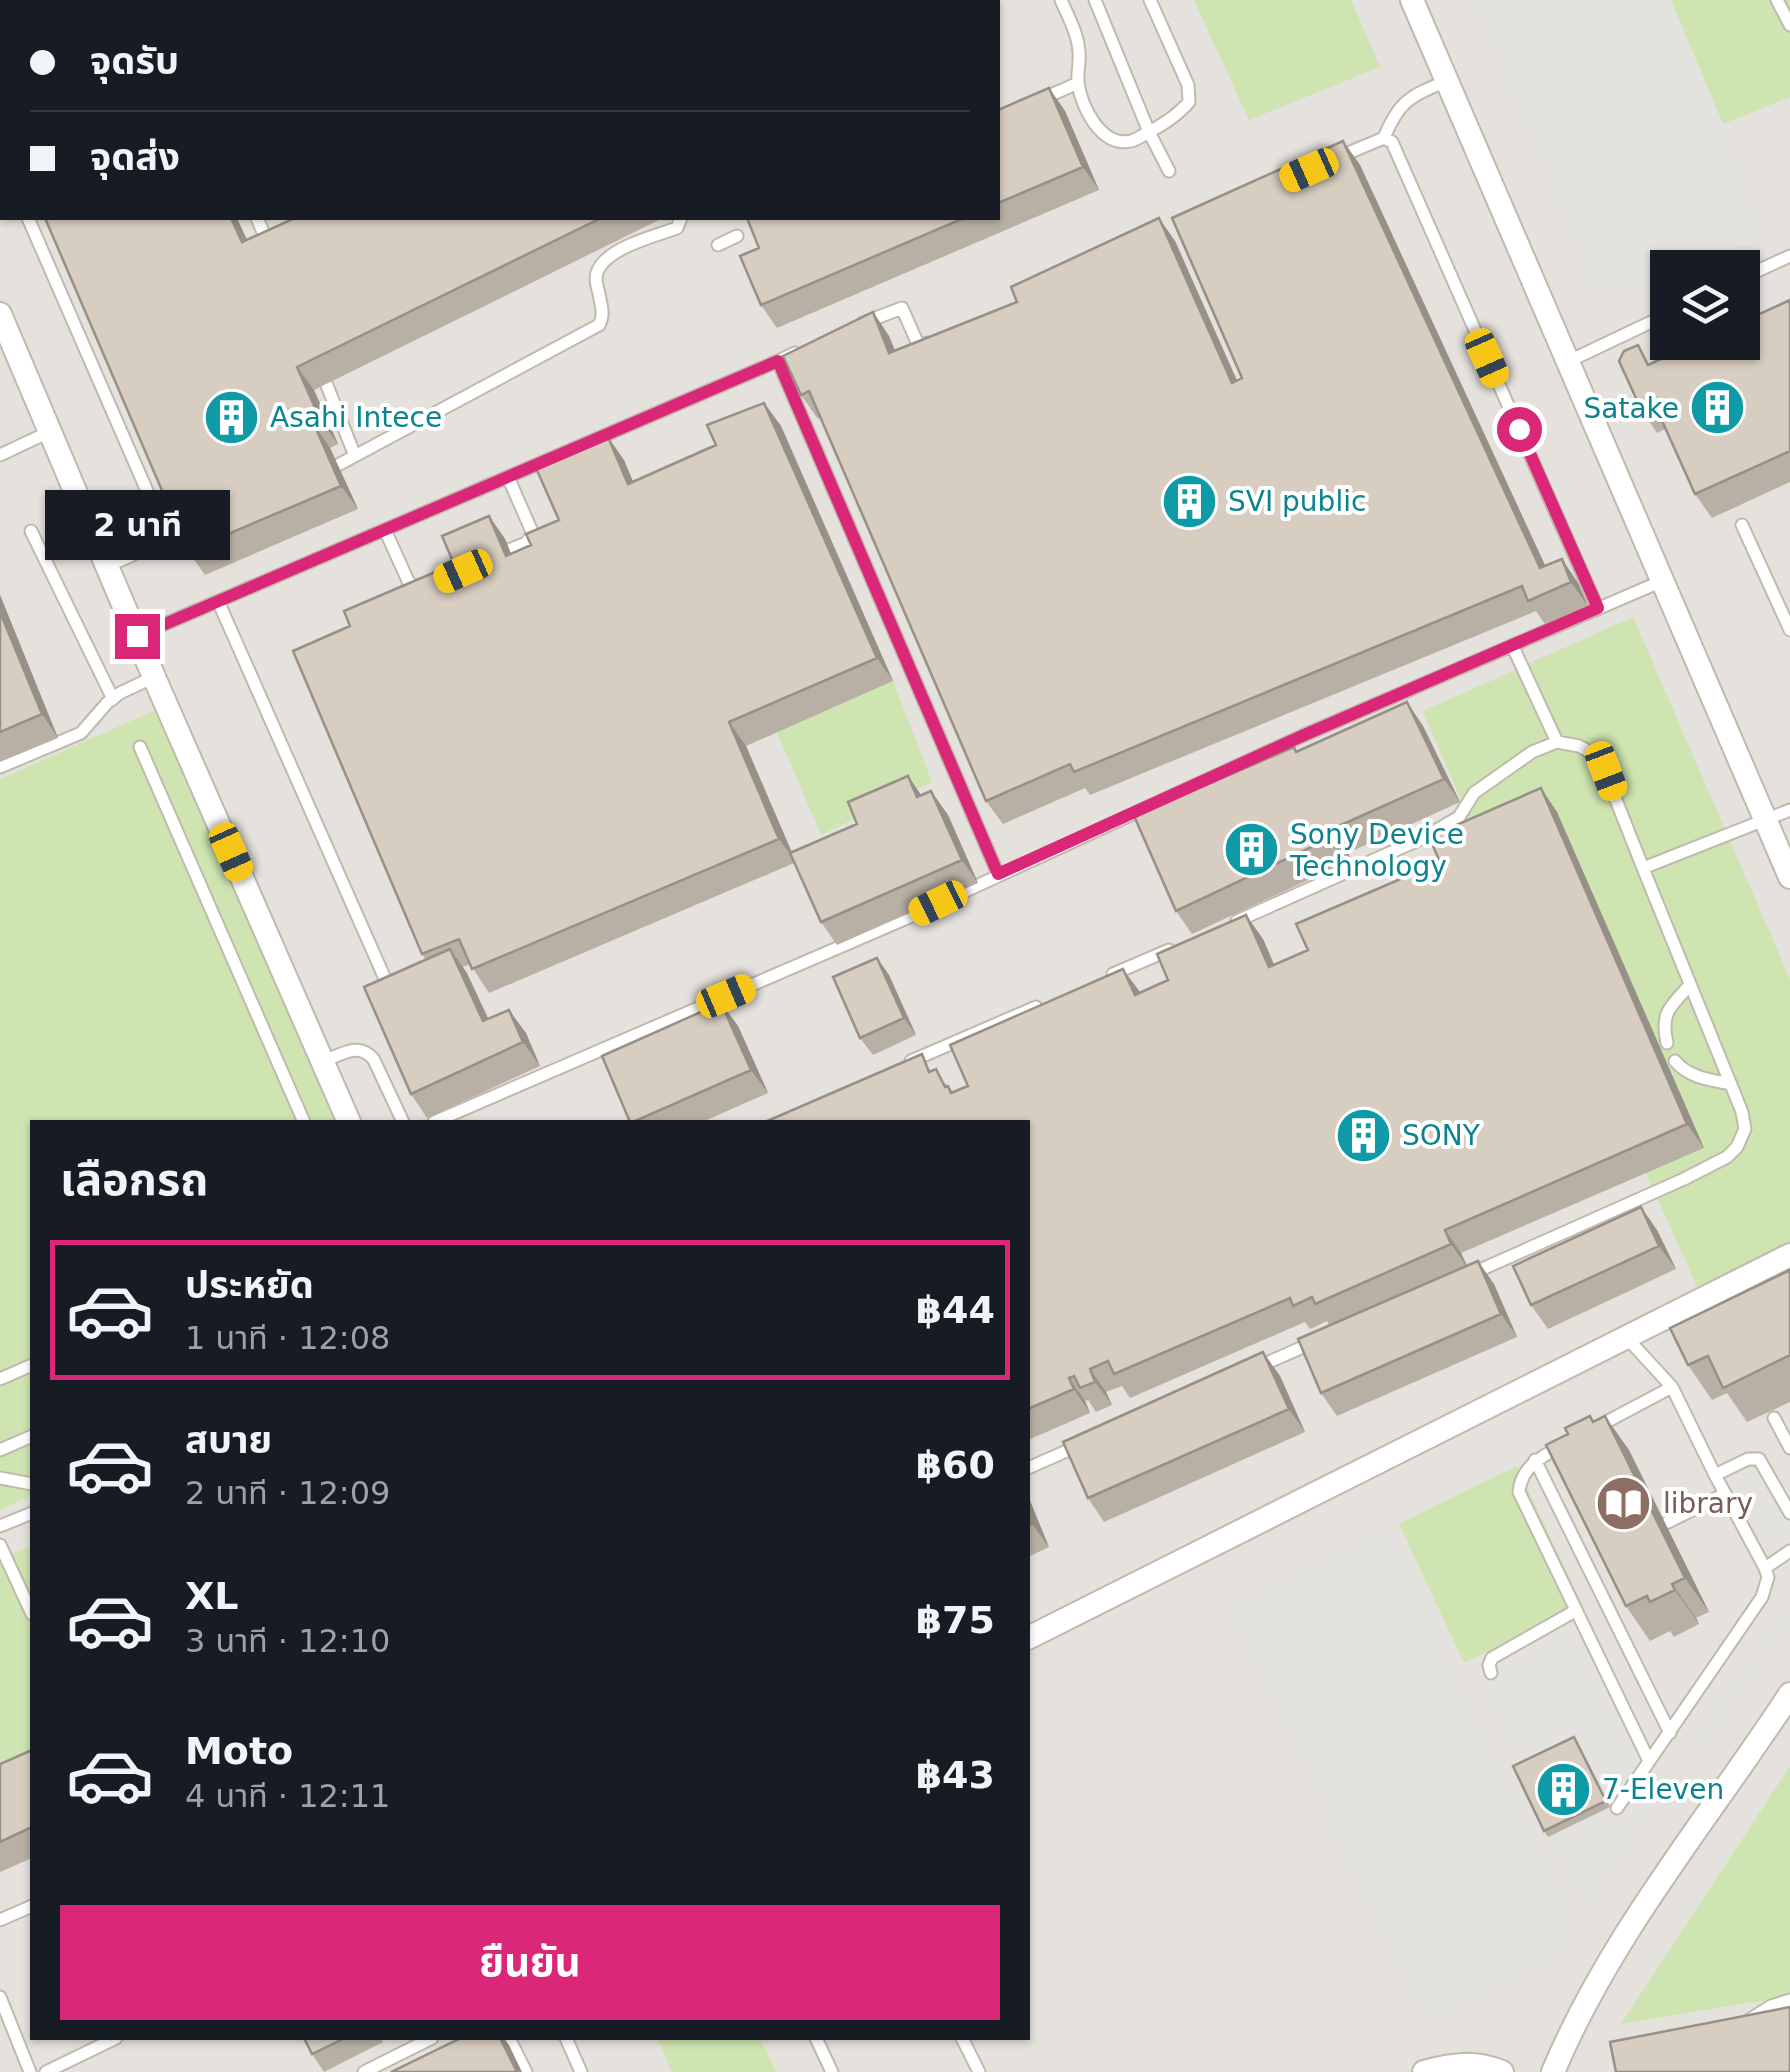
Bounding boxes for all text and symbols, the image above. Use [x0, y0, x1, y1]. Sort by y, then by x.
text: จุดรับ [90, 39, 179, 83]
text: จุดส่ง [90, 135, 180, 179]
car [1275, 144, 1343, 196]
map controls [1650, 250, 1760, 360]
button: layers [1650, 250, 1760, 360]
car [1461, 324, 1513, 392]
building icon: Satake [1688, 378, 1748, 438]
building icon: Asahi Intece [201, 387, 261, 447]
place label: Satake [1583, 392, 1679, 425]
place label: Asahi Intece [270, 401, 442, 434]
route start [1497, 407, 1542, 452]
building icon: SVI public [1159, 471, 1219, 531]
place label: SVI public [1228, 485, 1366, 518]
callout: 2 นาที [44, 491, 230, 561]
text: 2 นาที [93, 506, 182, 544]
car [429, 545, 497, 597]
route end [115, 614, 160, 659]
car [1581, 738, 1631, 804]
car [205, 818, 257, 886]
place label: Sony Device Technology [1289, 818, 1464, 883]
building icon: Sony Device Technology [1221, 820, 1281, 880]
car [904, 876, 972, 930]
car [693, 970, 759, 1022]
building icon: SONY [1333, 1105, 1393, 1165]
place label: SONY [1402, 1119, 1481, 1152]
text: เลือกรถ [60, 1153, 208, 1206]
text: ประหยัด [185, 1263, 314, 1307]
icon: car [65, 1265, 155, 1355]
text: ฿44 [916, 1288, 995, 1332]
text: 1 นาที · 12:08 [185, 1319, 390, 1357]
text: สบาย [185, 1418, 272, 1462]
icon: car [65, 1420, 155, 1510]
text: ฿60 [916, 1443, 995, 1487]
library icon: library [1594, 1473, 1654, 1533]
text: 2 นาที · 12:09 [185, 1474, 390, 1512]
place label: library [1663, 1487, 1753, 1520]
text: XL [185, 1574, 239, 1618]
icon: car [65, 1575, 155, 1665]
text: ฿75 [916, 1598, 995, 1642]
text: 3 นาที · 12:10 [185, 1622, 390, 1660]
text: Moto [185, 1729, 293, 1773]
icon: car [65, 1730, 155, 1820]
text: ฿43 [916, 1753, 995, 1797]
building icon: 7-Eleven [1533, 1759, 1593, 1819]
place label: 7-Eleven [1602, 1773, 1724, 1806]
text: 4 นาที · 12:11 [185, 1777, 390, 1815]
button: ยืนยัน [60, 1905, 1000, 2020]

